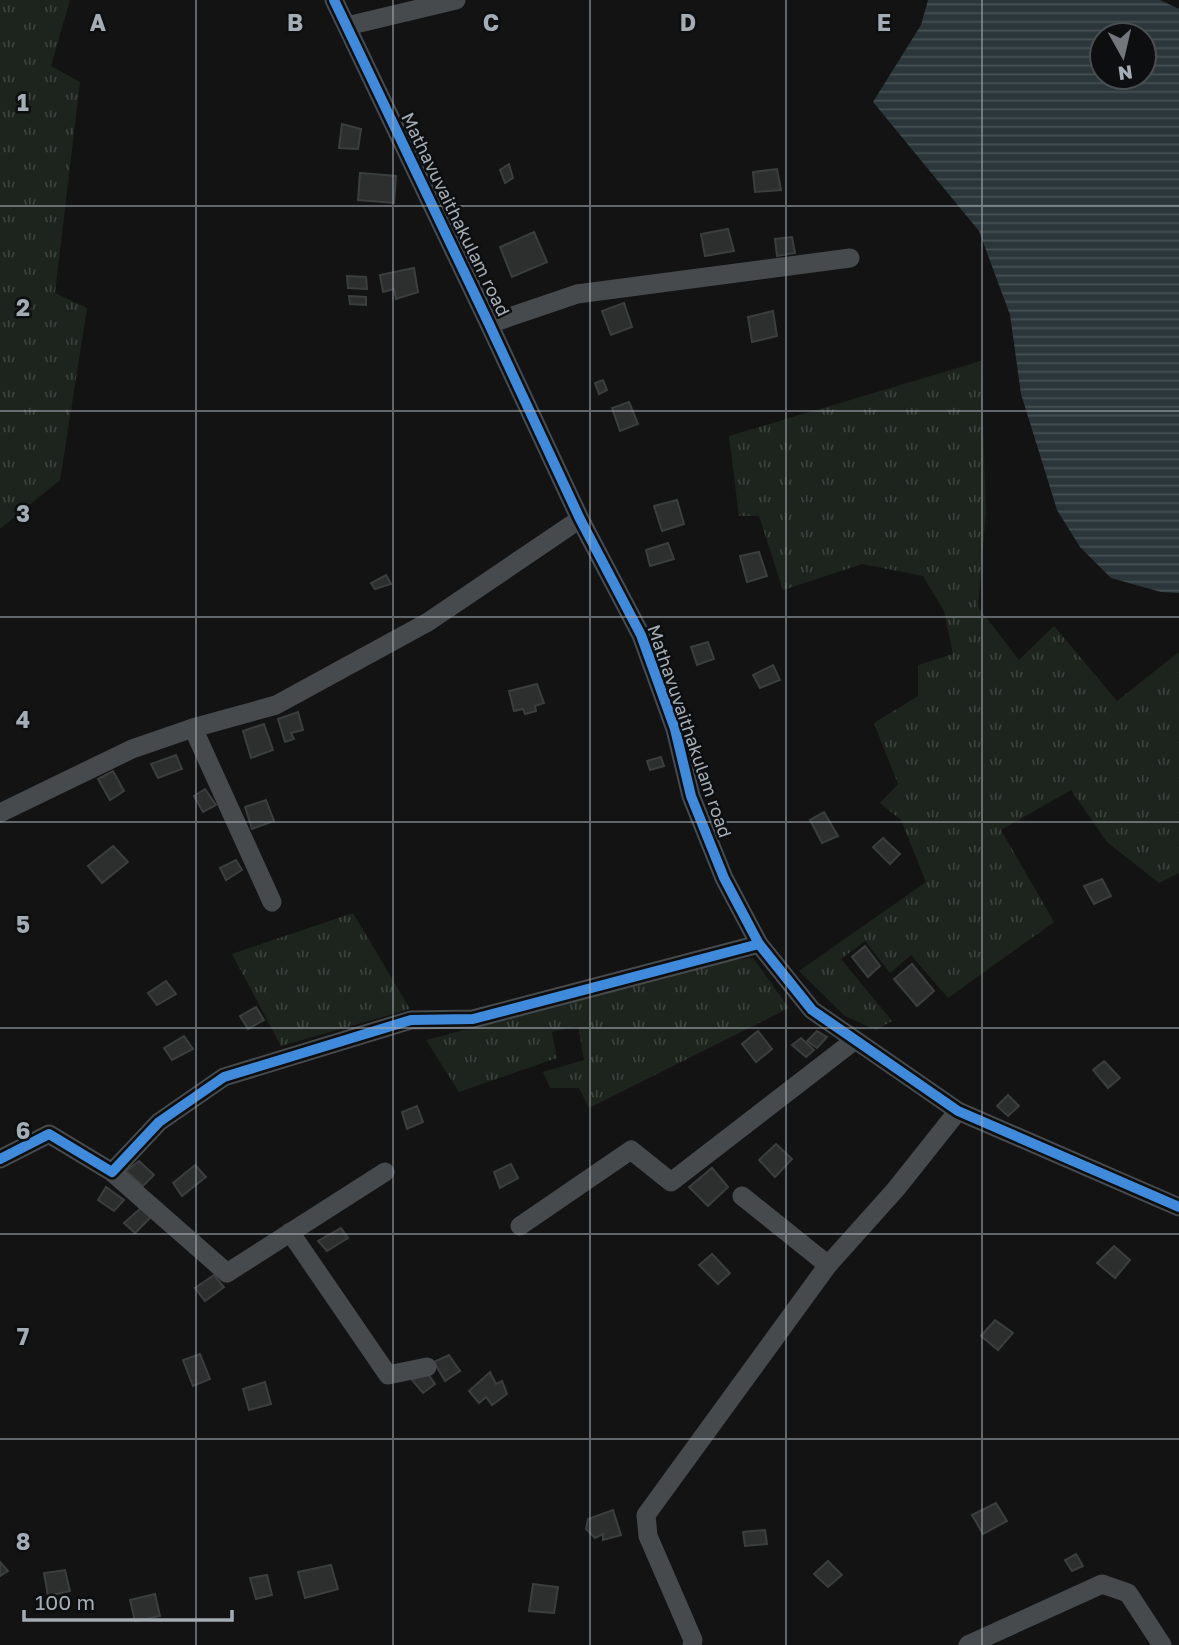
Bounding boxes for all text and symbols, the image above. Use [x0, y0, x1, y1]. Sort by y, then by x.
text: A [90, 8, 107, 36]
text: B [287, 8, 303, 36]
text: C [483, 8, 499, 36]
text: D [680, 8, 696, 36]
text: E [877, 8, 891, 36]
north arrow [1088, 21, 1158, 91]
text: N [1117, 61, 1134, 86]
text: 1 [17, 88, 29, 116]
street label: Mathavuvaithakulam road [397, 109, 515, 319]
text: 2 [16, 293, 30, 321]
text: 3 [16, 499, 30, 527]
street label: Mathavuvaithakulam road [643, 622, 737, 840]
text: 4 [16, 705, 30, 733]
text: 5 [16, 910, 30, 938]
text: 6 [16, 1116, 30, 1144]
text: 7 [17, 1322, 29, 1350]
text: 8 [16, 1527, 30, 1555]
scale bar [24, 1578, 233, 1622]
text: 100 m [35, 1589, 95, 1615]

